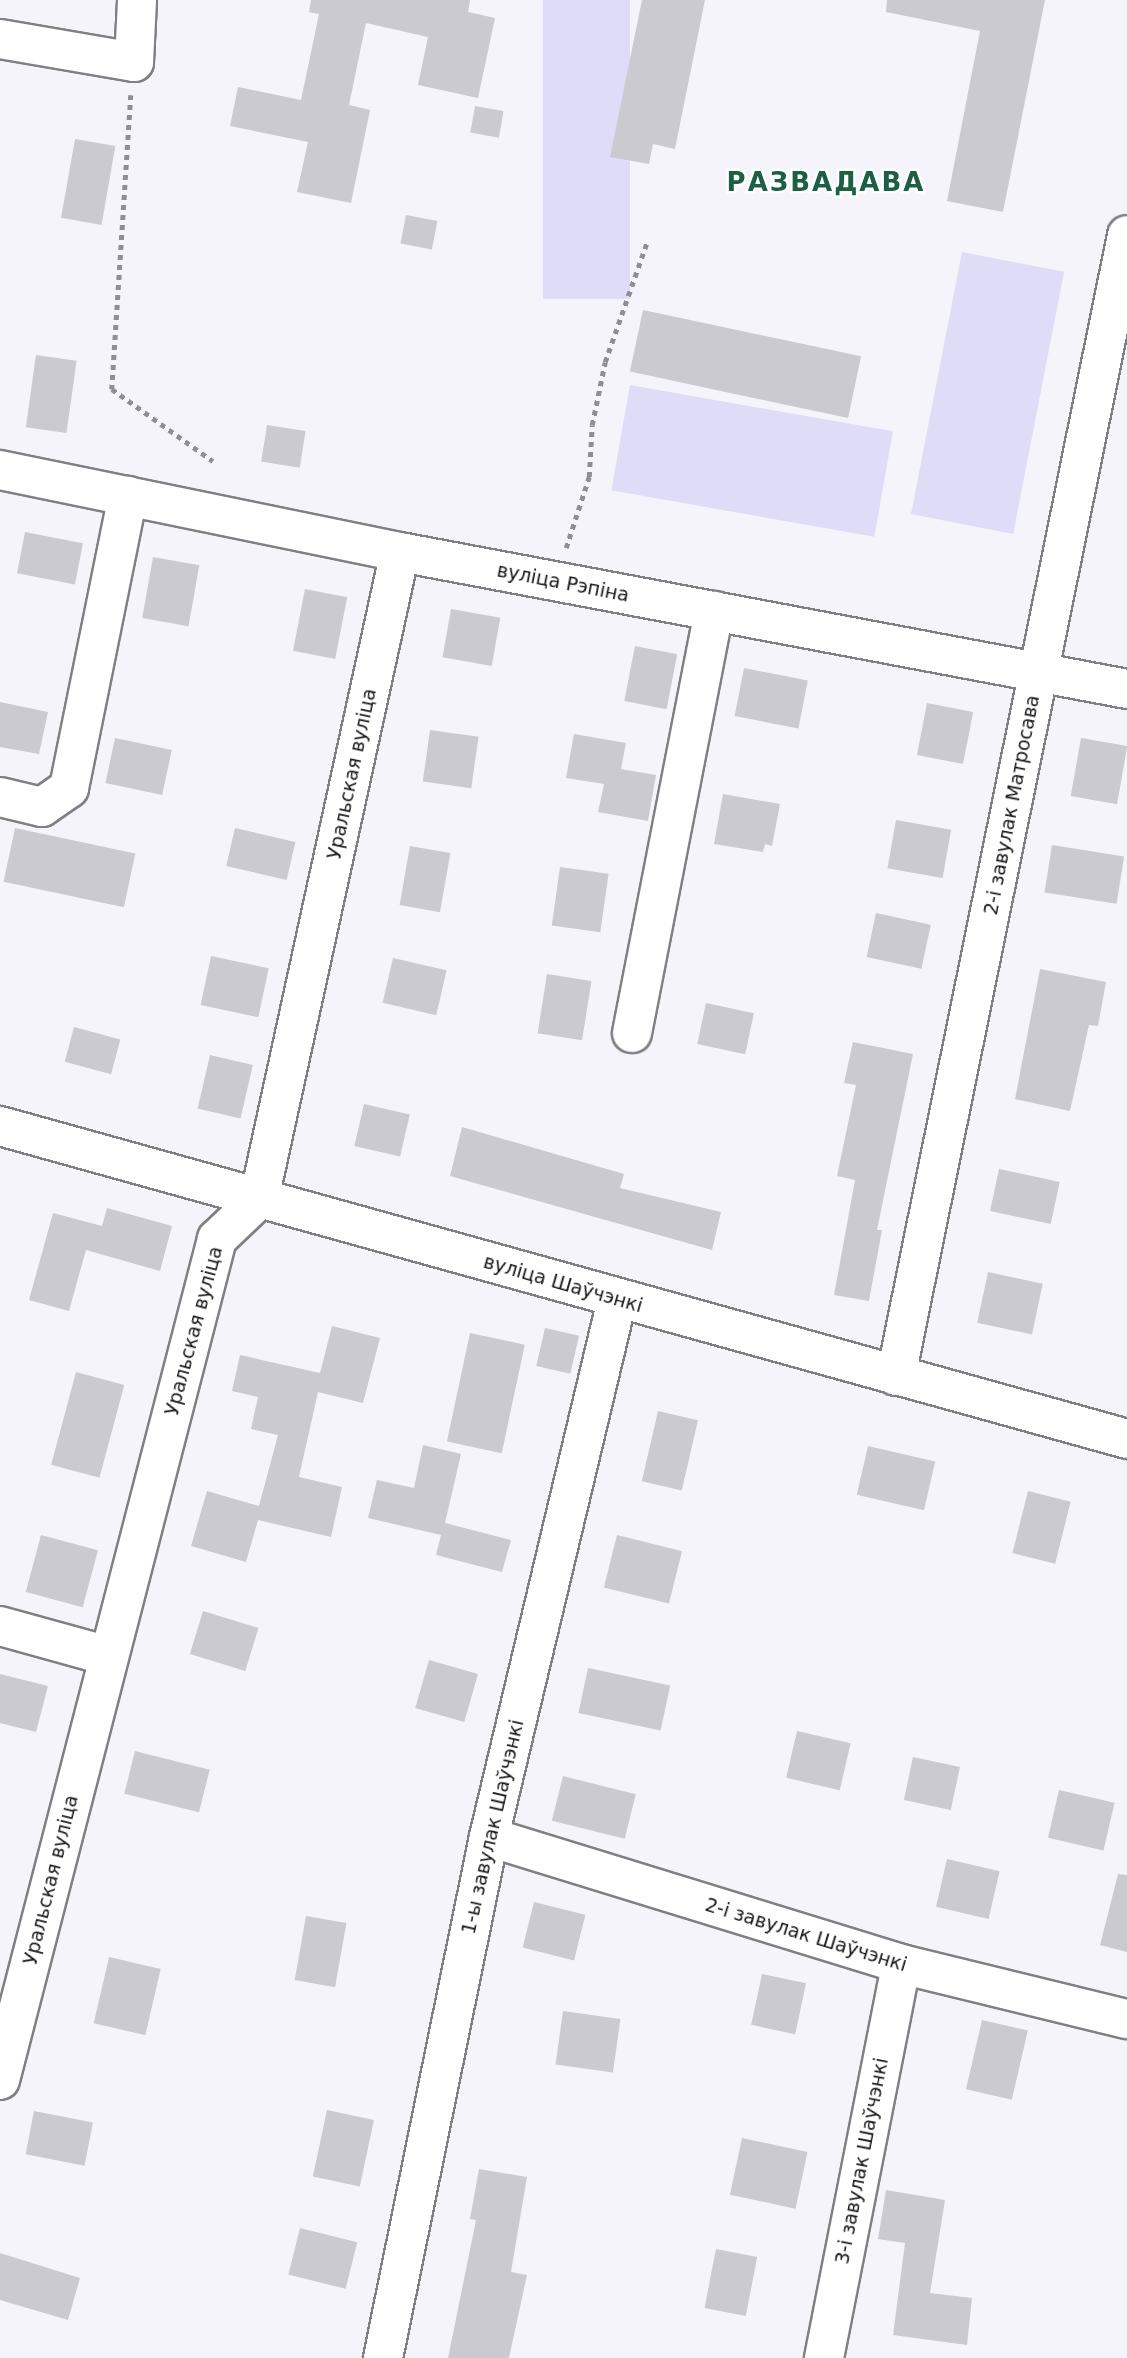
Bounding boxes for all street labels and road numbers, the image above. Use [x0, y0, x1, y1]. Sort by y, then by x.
street label: вуліца Рэпіна [495, 559, 631, 607]
street label: Уральская вуліца [323, 686, 381, 862]
street label: 2-і завулак Матросава [979, 693, 1045, 917]
street label: Уральская вуліца [160, 1244, 228, 1418]
street label: вуліца Шаўчэнкі [481, 1250, 645, 1318]
street label: 1-ы завулак Шаўчэнкі [457, 1717, 529, 1937]
street label: Уральская вуліца [19, 1793, 83, 1967]
street label: 2-і завулак Шаўчэнкі [702, 1893, 910, 1977]
street label: 3-і завулак Шаўчэнкі [831, 2056, 893, 2266]

